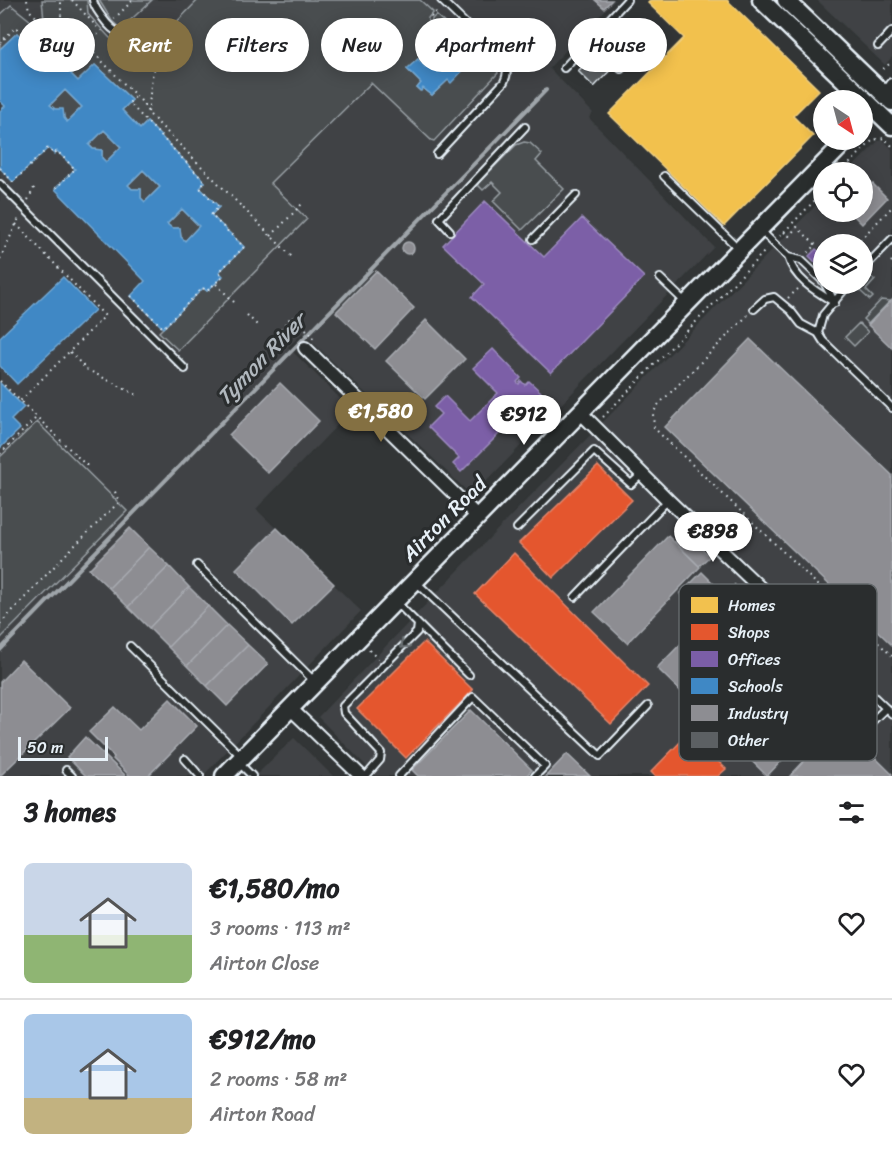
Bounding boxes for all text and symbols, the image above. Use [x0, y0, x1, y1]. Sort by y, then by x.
chip: Buy [18, 18, 95, 72]
chip: Rent [107, 18, 193, 72]
chip: Filters [205, 18, 309, 72]
chip: New [321, 18, 403, 72]
chip: Apartment [415, 18, 556, 72]
chip: House [568, 18, 667, 72]
north arrow [813, 90, 873, 150]
map controls [813, 90, 873, 294]
button: locate [813, 162, 873, 222]
button: layers [813, 234, 873, 294]
water label: Tymon River [206, 301, 318, 415]
pin: €1,580 [332, 392, 430, 443]
text: €1,580 [349, 394, 413, 429]
pin: €912 [488, 395, 560, 446]
text: €912 [501, 397, 547, 432]
street label: Airton Road [391, 465, 498, 572]
pin: €898 [677, 512, 749, 563]
text: €898 [688, 514, 738, 549]
legend [679, 584, 877, 761]
text: Homes [728, 591, 776, 620]
text: Shops [728, 618, 770, 647]
one-way arrow [400, 639, 411, 649]
text: Offices [728, 645, 781, 674]
text: Schools [728, 672, 783, 701]
text: Industry [727, 699, 789, 728]
text: Other [728, 726, 770, 755]
text: 50 m [27, 733, 63, 762]
scale bar [18, 734, 108, 762]
text: 3 homes [24, 789, 116, 835]
icon: filters [835, 796, 868, 829]
text: €1,580/mo [210, 865, 339, 911]
icon: home [72, 887, 144, 959]
icon: heart [835, 907, 868, 940]
text: 3 rooms · 113 m² [210, 911, 351, 946]
text: Airton Close [210, 946, 319, 981]
text: €912/mo [210, 1016, 315, 1062]
icon: home [72, 1038, 144, 1110]
icon: heart [835, 1058, 868, 1091]
text: 2 rooms · 58 m² [210, 1062, 347, 1097]
text: Airton Road [210, 1097, 314, 1132]

